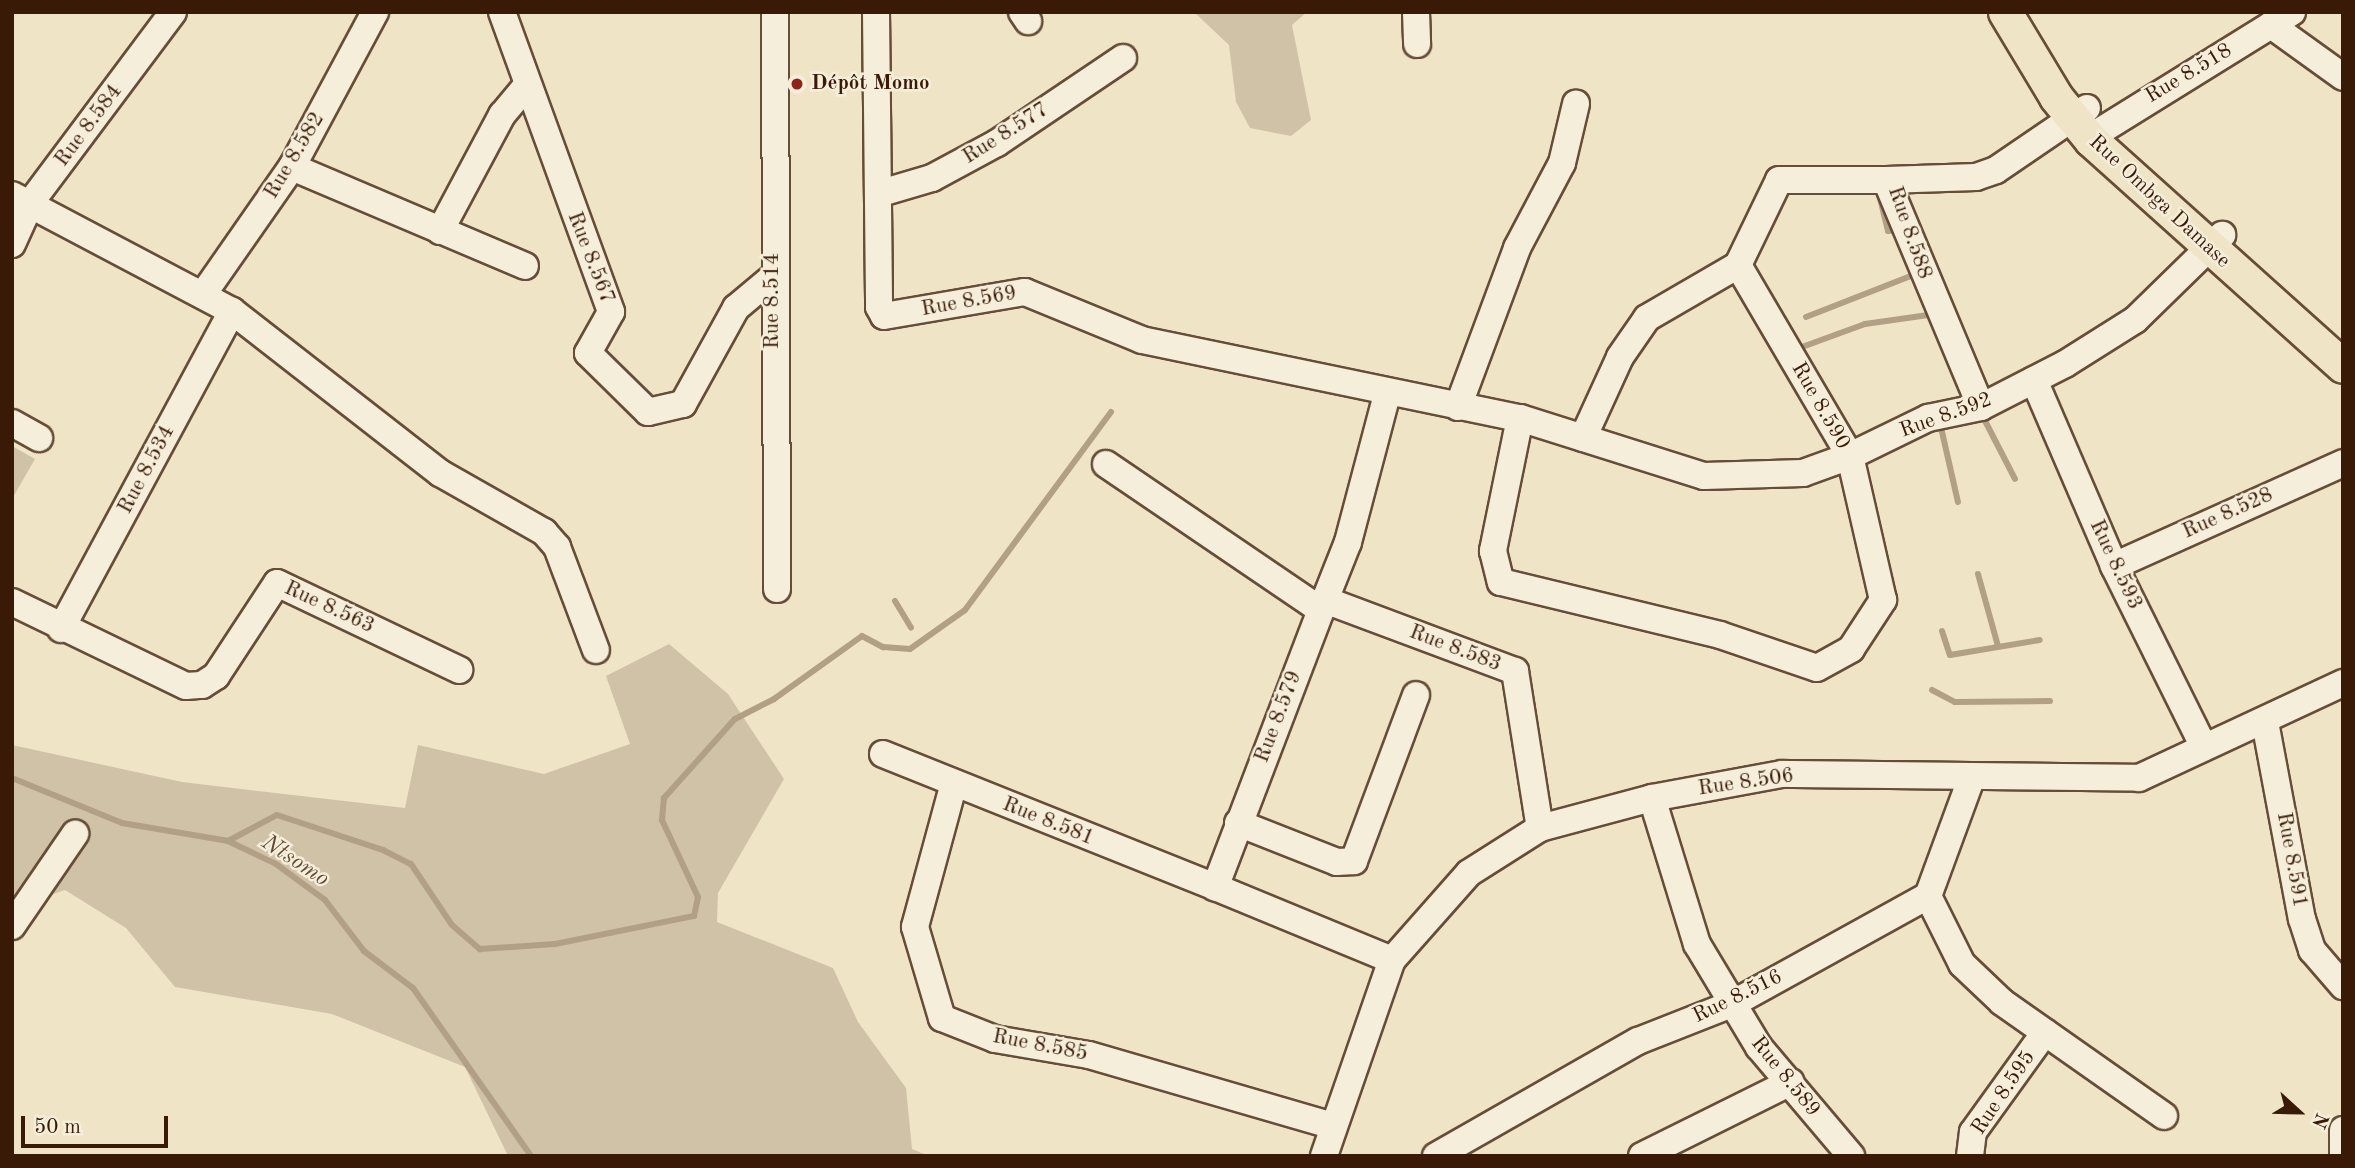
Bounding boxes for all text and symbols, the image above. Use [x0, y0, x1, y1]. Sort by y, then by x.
street label: Rue 8.518 [2141, 38, 2237, 110]
place label: Dépôt Momo [811, 71, 930, 97]
marker: Dépôt Momo [789, 76, 805, 92]
street label: Rue 8.584 [50, 80, 128, 172]
street label: Rue 8.577 [958, 98, 1054, 170]
street label: Rue 8.582 [259, 108, 331, 204]
street label: Rue Ombga Damase [2083, 130, 2235, 274]
street label: Rue 8.588 [1881, 183, 1937, 283]
street label: Rue 8.567 [561, 208, 619, 308]
street label: Rue 8.514 [760, 253, 786, 349]
street label: Rue 8.569 [919, 281, 1019, 323]
street label: Rue 8.590 [1785, 358, 1855, 454]
street label: Rue 8.592 [1896, 388, 1996, 444]
street label: Rue 8.534 [113, 422, 181, 518]
street label: Rue 8.528 [2179, 483, 2277, 545]
street label: Rue 8.593 [2083, 516, 2147, 614]
street label: Rue 8.563 [280, 576, 378, 640]
street label: Rue 8.583 [1405, 620, 1505, 678]
street label: Rue 8.579 [1250, 667, 1308, 767]
street label: Rue 8.506 [1697, 764, 1795, 802]
street label: Rue 8.581 [999, 792, 1097, 852]
street label: Rue 8.591 [2270, 810, 2312, 910]
water label: Ntsomo [256, 829, 334, 893]
street label: Rue 8.516 [1689, 965, 1787, 1029]
street label: Rue 8.585 [990, 1024, 1090, 1068]
street label: Rue 8.589 [1745, 1032, 1825, 1122]
street label: Rue 8.595 [1967, 1046, 2041, 1140]
north arrow [2264, 1077, 2334, 1147]
scale bar [24, 1102, 172, 1146]
text: N [2307, 1110, 2330, 1130]
text: 50 m [34, 1117, 81, 1138]

